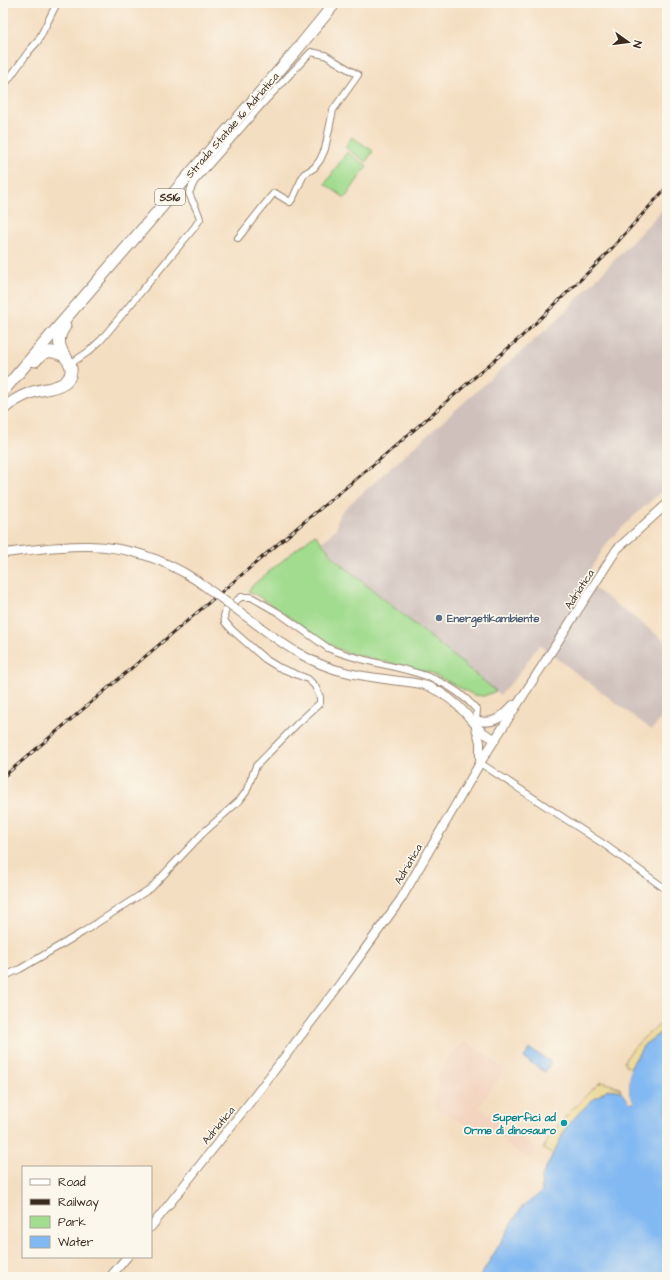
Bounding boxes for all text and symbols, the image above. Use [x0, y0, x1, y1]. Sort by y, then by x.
north arrow [608, 22, 648, 62]
text: N [629, 39, 645, 50]
street label: Strada Statale 16 Adriatica [182, 69, 283, 181]
road number: SS16 [155, 189, 185, 205]
street label: Adriatica [561, 566, 598, 612]
place label: Energetikambiente [447, 611, 539, 628]
marker: Energetikambiente [434, 613, 444, 623]
street label: Adriatica [391, 841, 426, 887]
street label: Adriatica [198, 1103, 239, 1147]
place label: Superfici ad Orme di dinosauro [464, 1110, 557, 1138]
marker: Superfici ad Orme di dinosauro [559, 1118, 569, 1128]
legend [22, 1166, 152, 1258]
text: Road [58, 1174, 86, 1191]
text: Railway [58, 1194, 99, 1212]
text: Park [58, 1214, 86, 1231]
text: Water [58, 1234, 94, 1251]

